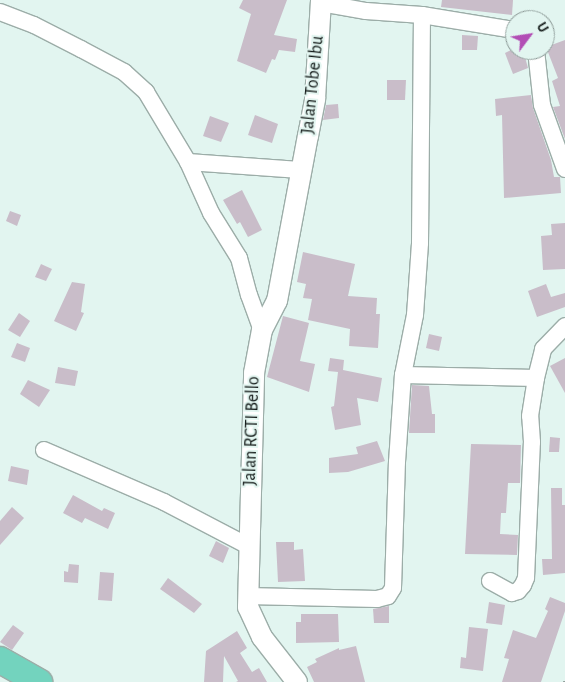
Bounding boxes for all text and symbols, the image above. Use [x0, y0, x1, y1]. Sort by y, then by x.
north arrow [505, 10, 555, 60]
text: U [534, 20, 550, 35]
street label: Jalan Tobe Ibu [297, 35, 329, 135]
street label: Jalan RCTI Bello [239, 376, 265, 486]

